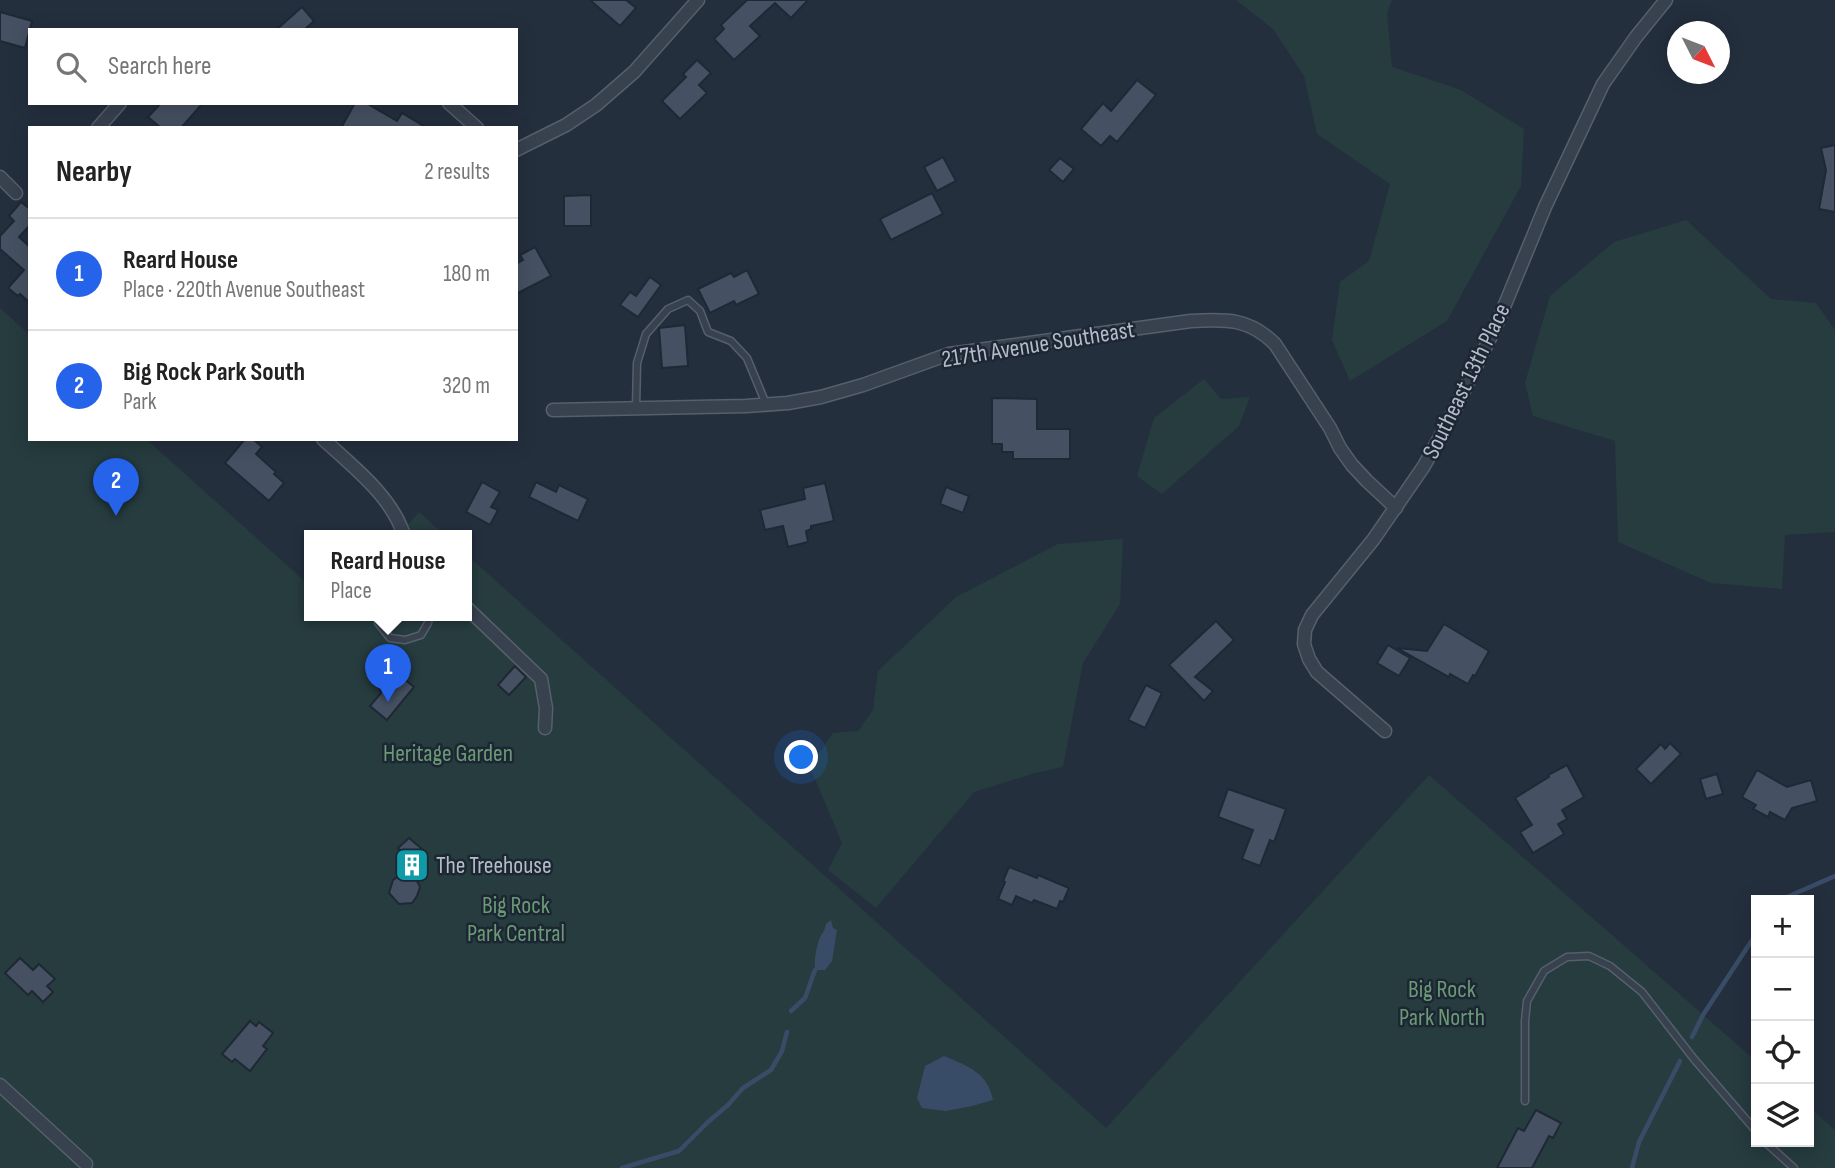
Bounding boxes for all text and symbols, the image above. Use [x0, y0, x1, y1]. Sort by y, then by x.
north arrow [1667, 21, 1730, 84]
search box [28, 28, 518, 105]
icon: search [52, 48, 90, 86]
text: Search here [108, 51, 211, 82]
text: Nearby [56, 154, 132, 190]
text: 2 results [424, 158, 490, 186]
text: Reard House [123, 245, 238, 276]
text: 1 [74, 260, 84, 288]
text: 180 m [443, 260, 490, 288]
text: Place · 220th Avenue Southeast [123, 276, 365, 304]
street label: Southeast 13th Place [1416, 299, 1517, 464]
street label: 217th Avenue Southeast [940, 315, 1137, 374]
text: Big Rock Park South [123, 357, 305, 388]
text: 2 [74, 372, 84, 400]
text: 320 m [442, 372, 490, 400]
text: Park [123, 388, 157, 416]
pin: 2 [93, 458, 139, 516]
popup [304, 530, 472, 621]
text: Reard House [331, 546, 446, 577]
text: Place [331, 577, 372, 605]
pin: 1 [365, 644, 411, 702]
park label: Heritage Garden [383, 739, 513, 768]
your location [784, 740, 818, 774]
building icon: The Treehouse [393, 846, 431, 884]
place label: The Treehouse [436, 851, 552, 880]
park label: Big Rock Park Central [467, 891, 565, 948]
map controls [1751, 895, 1814, 1147]
button: + [1751, 895, 1814, 958]
button: − [1751, 958, 1814, 1021]
park label: Big Rock Park North [1399, 975, 1485, 1032]
button: locate [1751, 1021, 1814, 1084]
button: layers [1751, 1084, 1814, 1147]

